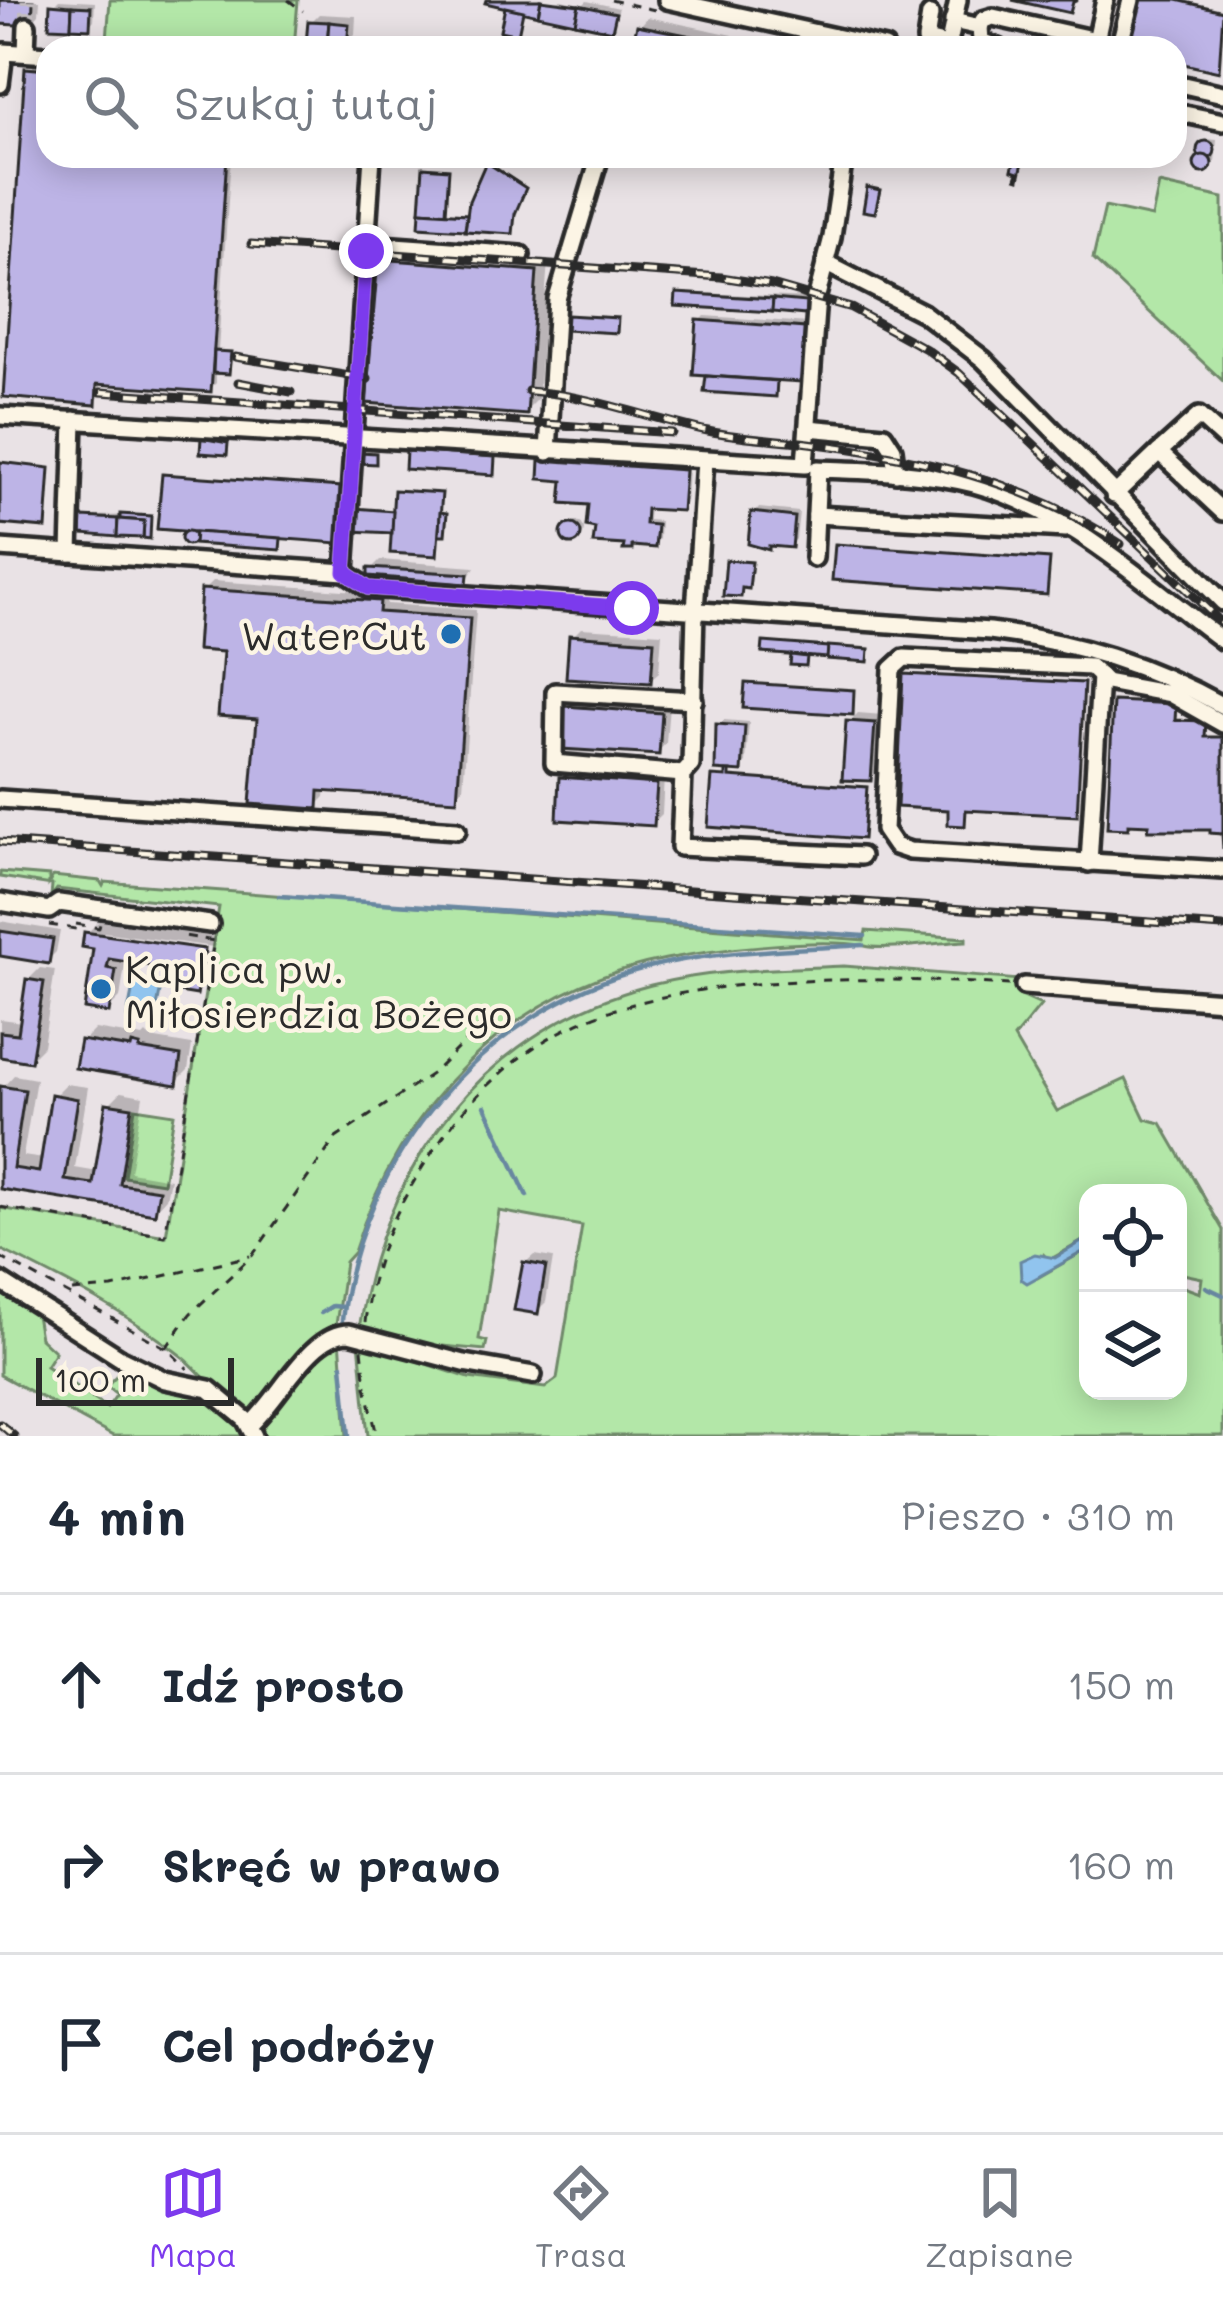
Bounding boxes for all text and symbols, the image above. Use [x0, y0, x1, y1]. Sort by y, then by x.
search box [36, 36, 1187, 168]
icon: search [78, 69, 144, 135]
text: Szukaj tutaj [174, 73, 438, 131]
route end [339, 224, 393, 278]
route start [605, 581, 659, 635]
place label: WaterCut [241, 609, 427, 660]
marker: WaterCut [438, 621, 464, 647]
place label: Kaplica pw. Miłosierdzia Bożego [125, 942, 512, 1039]
marker: Kaplica pw. Miłosierdzia Bożego [88, 976, 114, 1002]
map controls [1079, 1184, 1187, 1400]
button: locate [1079, 1184, 1187, 1292]
button: layers [1079, 1292, 1187, 1400]
scale bar [36, 1352, 234, 1405]
text: 100 m [54, 1357, 146, 1400]
text: 4 min [48, 1481, 186, 1548]
text: Pieszo · 310 m [901, 1489, 1175, 1540]
icon: ahead [48, 1651, 114, 1717]
text: Idź prosto [162, 1655, 404, 1713]
text: 150 m [1067, 1658, 1175, 1709]
icon: right [48, 1831, 114, 1897]
text: Skręć w prawo [162, 1835, 500, 1893]
text: 160 m [1066, 1838, 1175, 1889]
icon: arrive [48, 2011, 114, 2077]
text: Cel podróży [162, 2015, 435, 2073]
tab: Mapa [149, 2160, 237, 2275]
tab: Trasa [535, 2160, 627, 2275]
tab: Zapisane [925, 2160, 1074, 2275]

